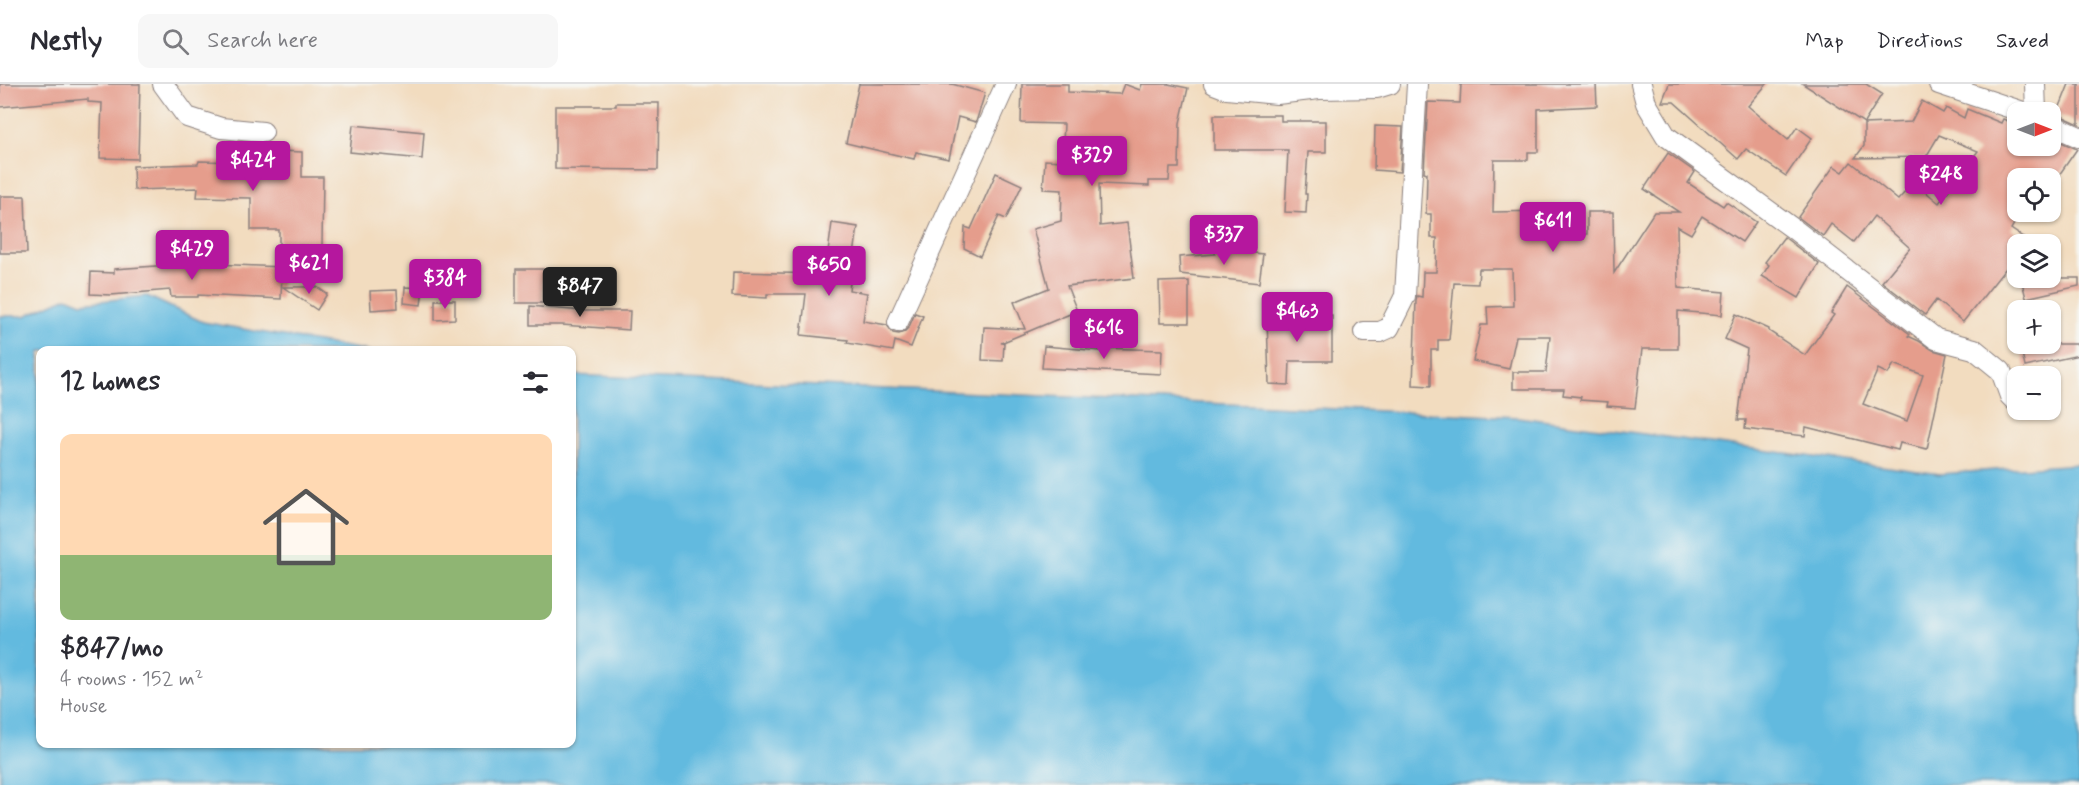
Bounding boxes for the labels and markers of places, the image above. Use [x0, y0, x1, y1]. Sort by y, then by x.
pin: $329 [1056, 136, 1128, 187]
pin: $424 [217, 141, 289, 192]
pin: $248 [1905, 155, 1977, 206]
pin: $611 [1517, 202, 1589, 253]
pin: $337 [1188, 215, 1260, 266]
pin: $429 [156, 230, 228, 281]
pin: $621 [273, 244, 345, 295]
pin: $650 [793, 246, 865, 297]
pin: $384 [409, 259, 481, 310]
pin: $847 [544, 267, 616, 318]
pin: $463 [1261, 292, 1333, 343]
pin: $616 [1068, 309, 1140, 360]

